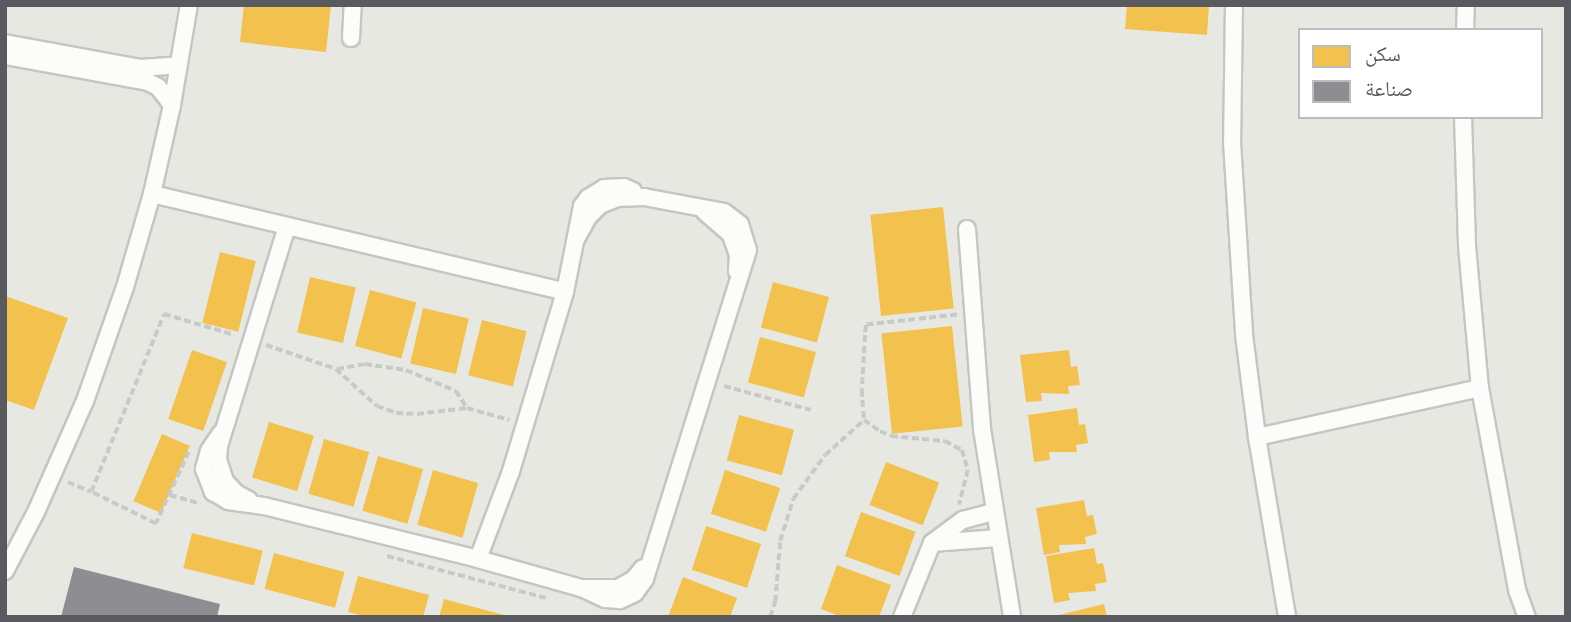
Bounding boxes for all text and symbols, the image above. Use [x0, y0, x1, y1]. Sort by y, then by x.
legend [1298, 28, 1543, 119]
text: سكن [1365, 39, 1401, 69]
text: صناعة [1365, 74, 1413, 104]

